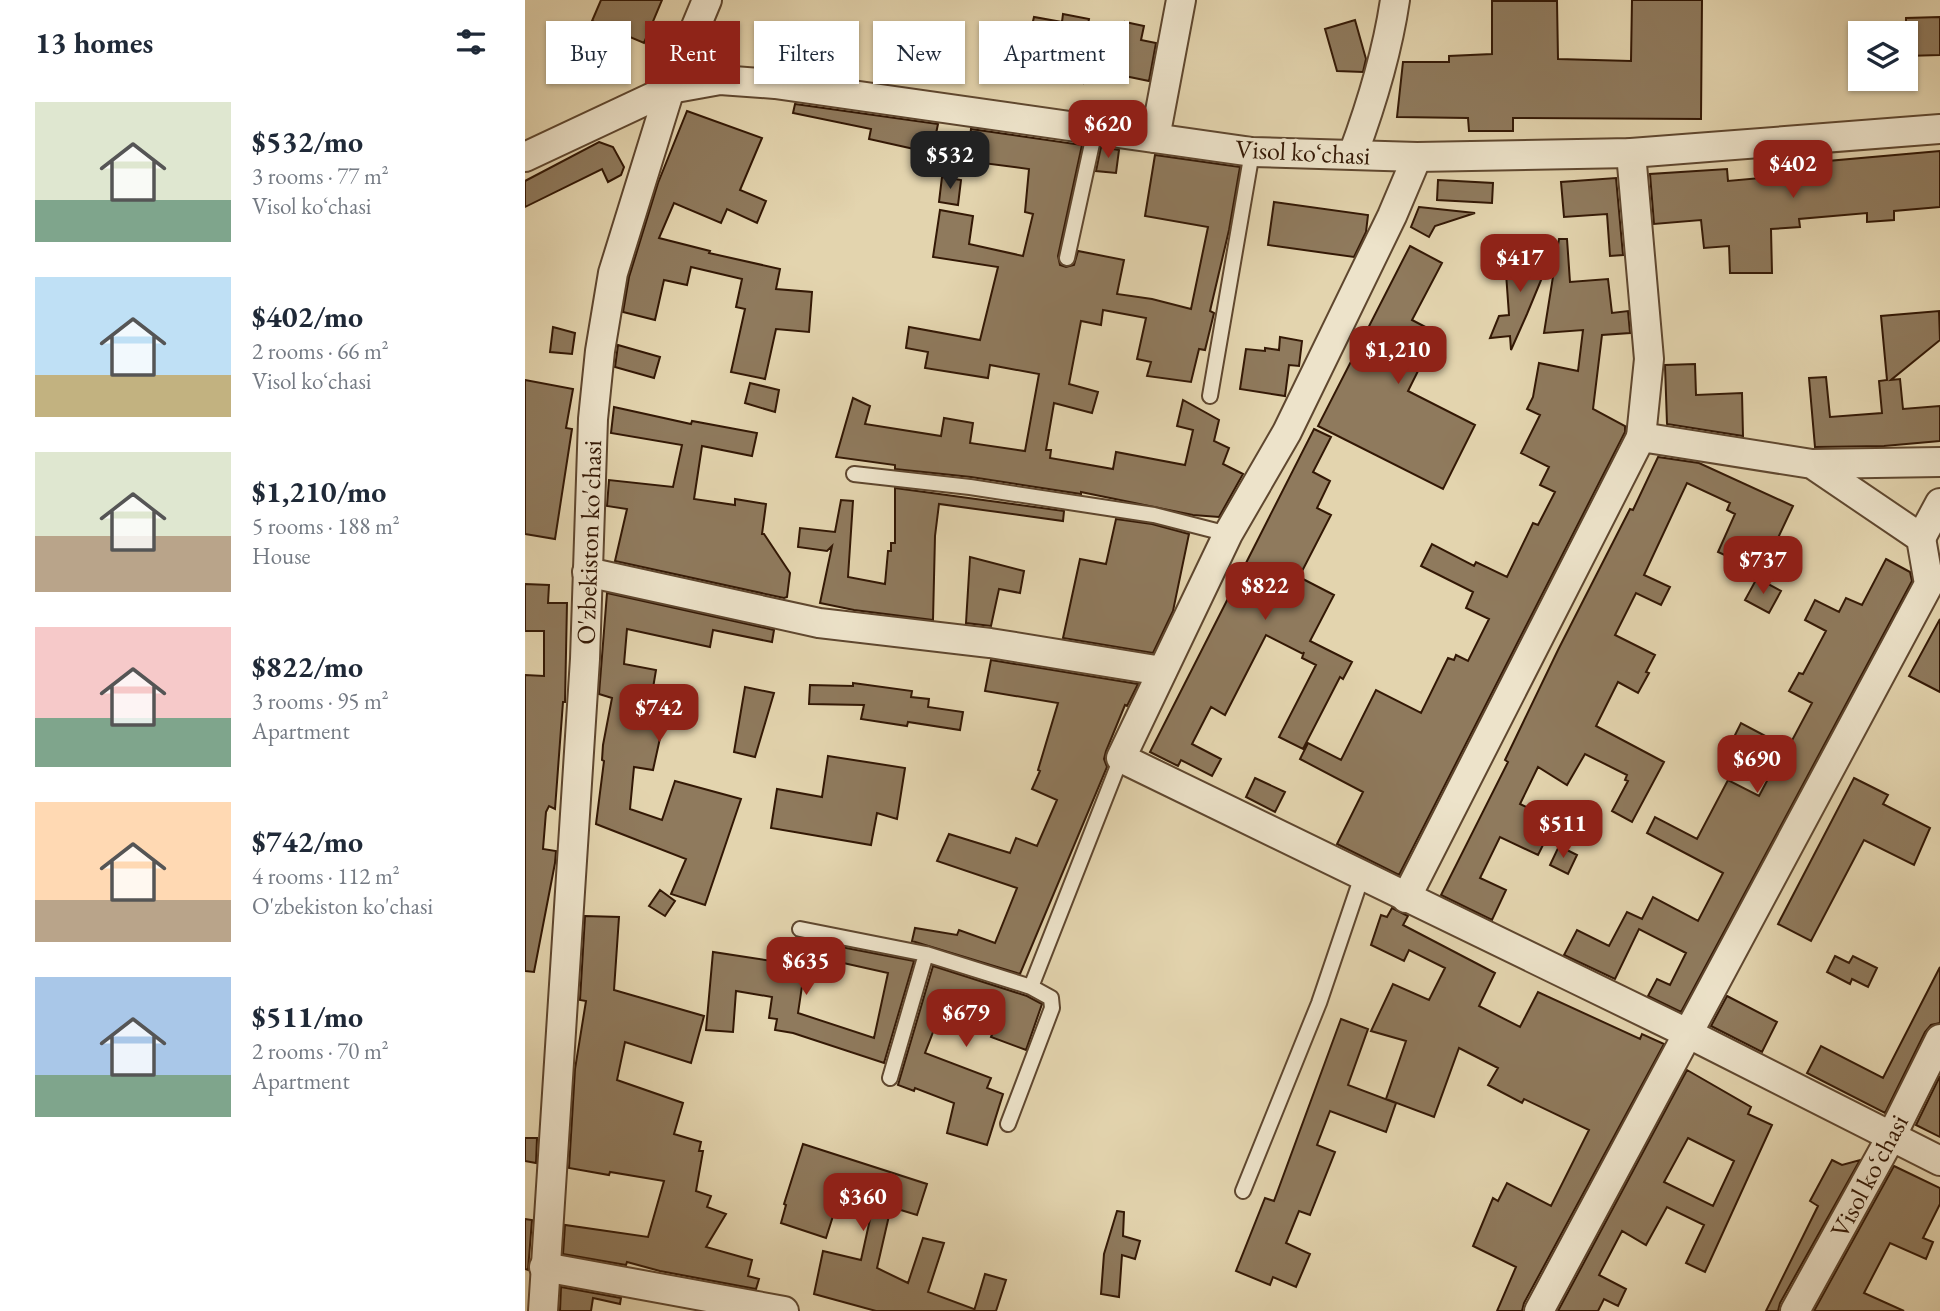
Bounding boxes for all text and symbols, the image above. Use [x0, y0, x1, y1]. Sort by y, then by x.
chip: Buy [546, 21, 631, 84]
chip: Rent [645, 21, 740, 84]
chip: Filters [754, 21, 859, 84]
chip: New [873, 21, 965, 84]
chip: Apartment [979, 21, 1129, 84]
map controls [1848, 21, 1918, 91]
button: layers [1848, 21, 1918, 91]
text: 13 homes [35, 23, 153, 62]
icon: filters [452, 23, 490, 61]
pin: $620 [1067, 100, 1149, 160]
text: $620 [1084, 108, 1132, 138]
text: $532/mo [252, 122, 363, 161]
icon: home [91, 130, 175, 214]
street label: Visol koʻchasi [1235, 131, 1371, 173]
pin: $532 [909, 132, 991, 191]
text: $532 [926, 139, 974, 169]
pin: $402 [1752, 140, 1834, 200]
text: $402 [1769, 148, 1817, 178]
text: 3 rooms · 77 m² [252, 161, 389, 191]
text: Visol koʻchasi [252, 191, 371, 221]
pin: $417 [1479, 234, 1561, 294]
text: $417 [1496, 242, 1544, 272]
text: $402/mo [252, 297, 363, 336]
icon: home [91, 305, 175, 389]
pin: $1,210 [1341, 326, 1455, 386]
text: $1,210 [1366, 334, 1430, 364]
text: 2 rooms · 66 m² [252, 336, 389, 366]
text: Visol koʻchasi [252, 366, 371, 396]
street label: O'zbekiston ko'chasi [568, 440, 609, 645]
text: $1,210/mo [252, 472, 386, 511]
icon: home [91, 480, 175, 564]
text: 5 rooms · 188 m² [252, 511, 400, 541]
pin: $737 [1722, 536, 1804, 596]
text: House [252, 541, 311, 571]
text: $737 [1739, 544, 1787, 574]
pin: $822 [1224, 562, 1306, 622]
text: $822 [1241, 570, 1289, 600]
text: $822/mo [252, 647, 363, 686]
icon: home [91, 655, 175, 739]
pin: $742 [618, 684, 700, 744]
text: 3 rooms · 95 m² [252, 686, 389, 716]
text: $742 [635, 692, 683, 722]
text: Apartment [252, 716, 350, 746]
pin: $690 [1716, 736, 1798, 795]
text: $690 [1733, 743, 1781, 773]
pin: $511 [1522, 800, 1604, 860]
text: $511 [1539, 808, 1587, 838]
text: $742/mo [252, 822, 363, 861]
icon: home [91, 830, 175, 914]
text: 4 rooms · 112 m² [252, 861, 400, 891]
text: O'zbekiston ko'chasi [252, 891, 433, 921]
pin: $635 [765, 937, 847, 997]
text: $635 [782, 945, 830, 975]
pin: $679 [925, 990, 1007, 1049]
text: $511/mo [252, 997, 363, 1036]
text: $679 [942, 997, 990, 1027]
icon: home [91, 1005, 175, 1089]
text: 2 rooms · 70 m² [252, 1036, 389, 1066]
text: Apartment [252, 1066, 350, 1096]
street label: Visol koʻchasi [1822, 1108, 1916, 1244]
pin: $360 [822, 1174, 904, 1233]
text: $360 [839, 1181, 887, 1211]

